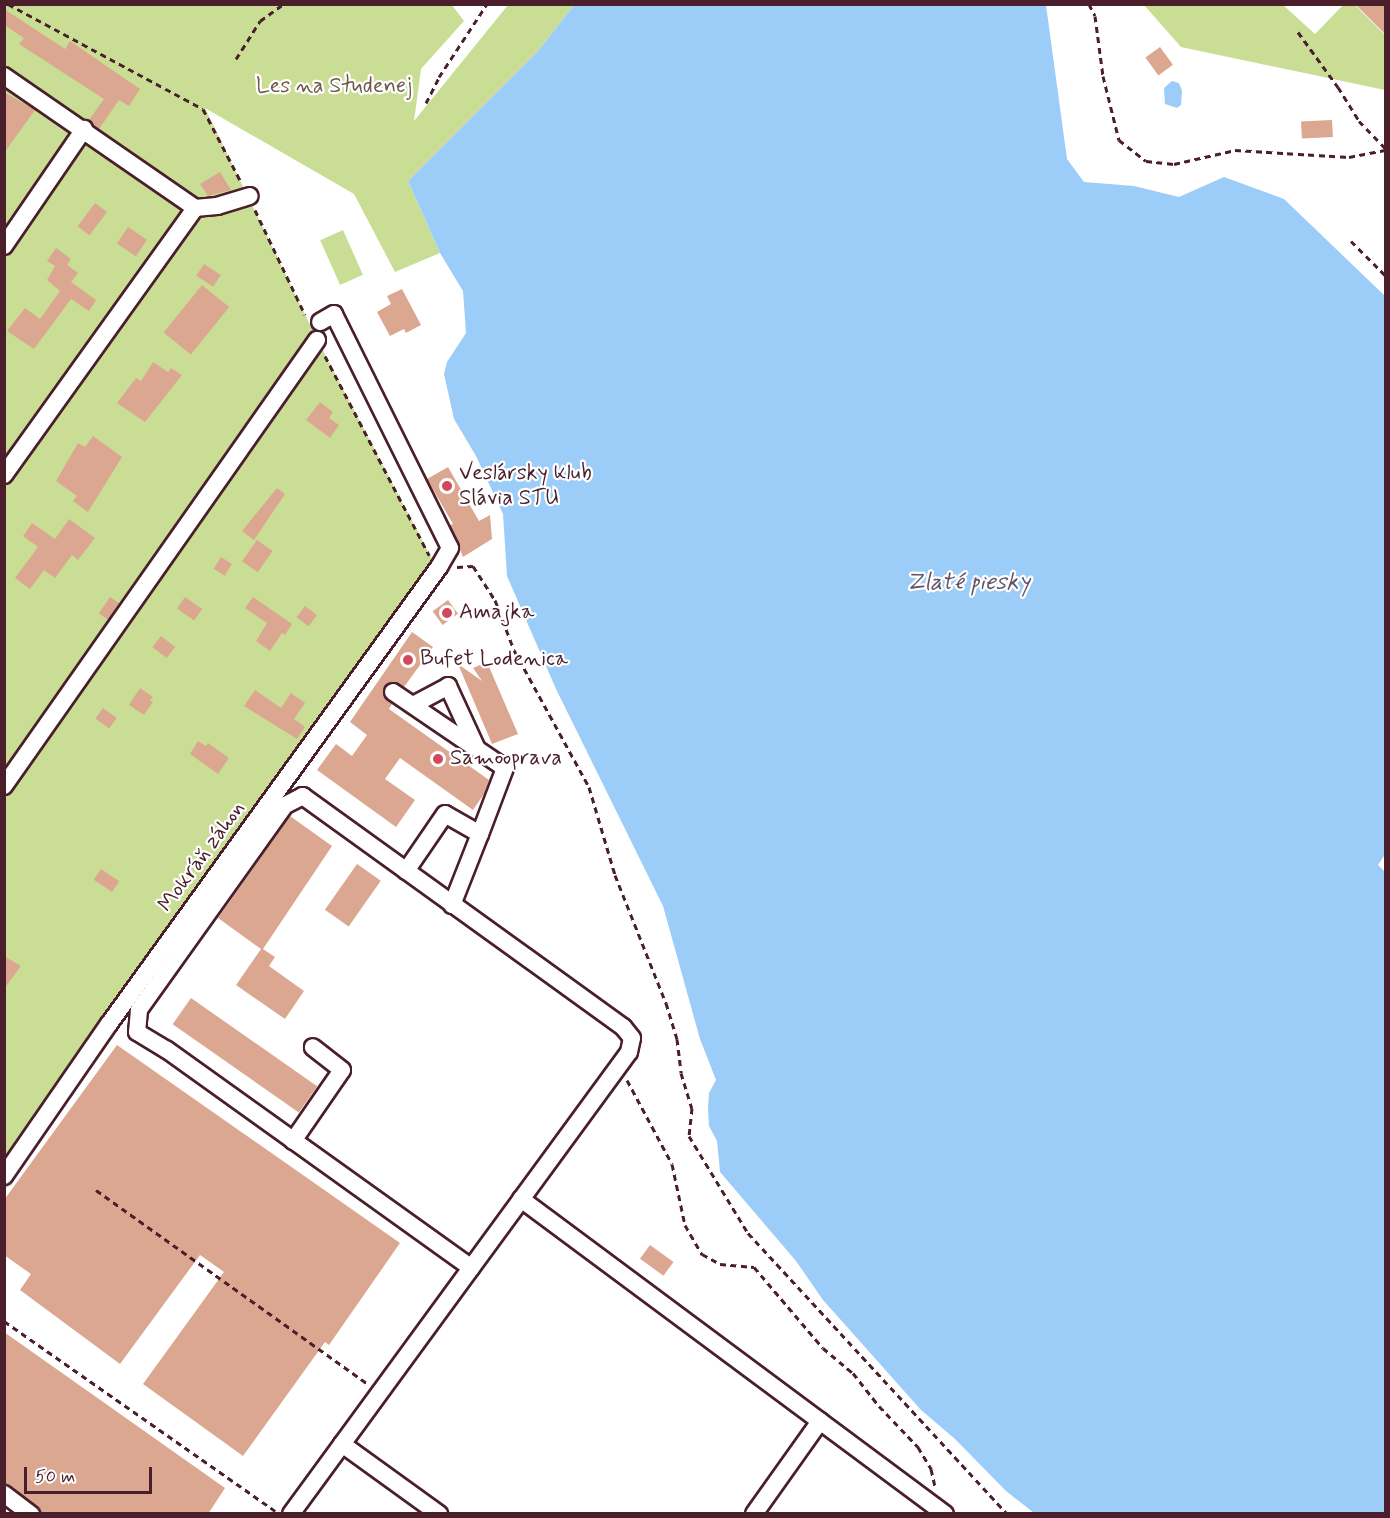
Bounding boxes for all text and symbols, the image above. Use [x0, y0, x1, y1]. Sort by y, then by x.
park label: Les na Studenej [258, 74, 410, 100]
place label: Veslársky klub Slávia STU [459, 460, 592, 512]
marker: Veslársky klub Slávia STU [440, 479, 454, 493]
water label: Zlaté piesky [906, 569, 1030, 597]
place label: Amajka [459, 600, 534, 626]
marker: Amajka [440, 606, 454, 620]
place label: Bufet Lodenica [420, 647, 566, 673]
marker: Bufet Lodenica [401, 653, 415, 667]
place label: Samooprava [450, 746, 562, 772]
marker: Samooprava [431, 752, 445, 766]
street label: Mokráň záhon [153, 796, 251, 918]
scale bar [27, 1455, 154, 1493]
text: 50 m [35, 1465, 75, 1489]

